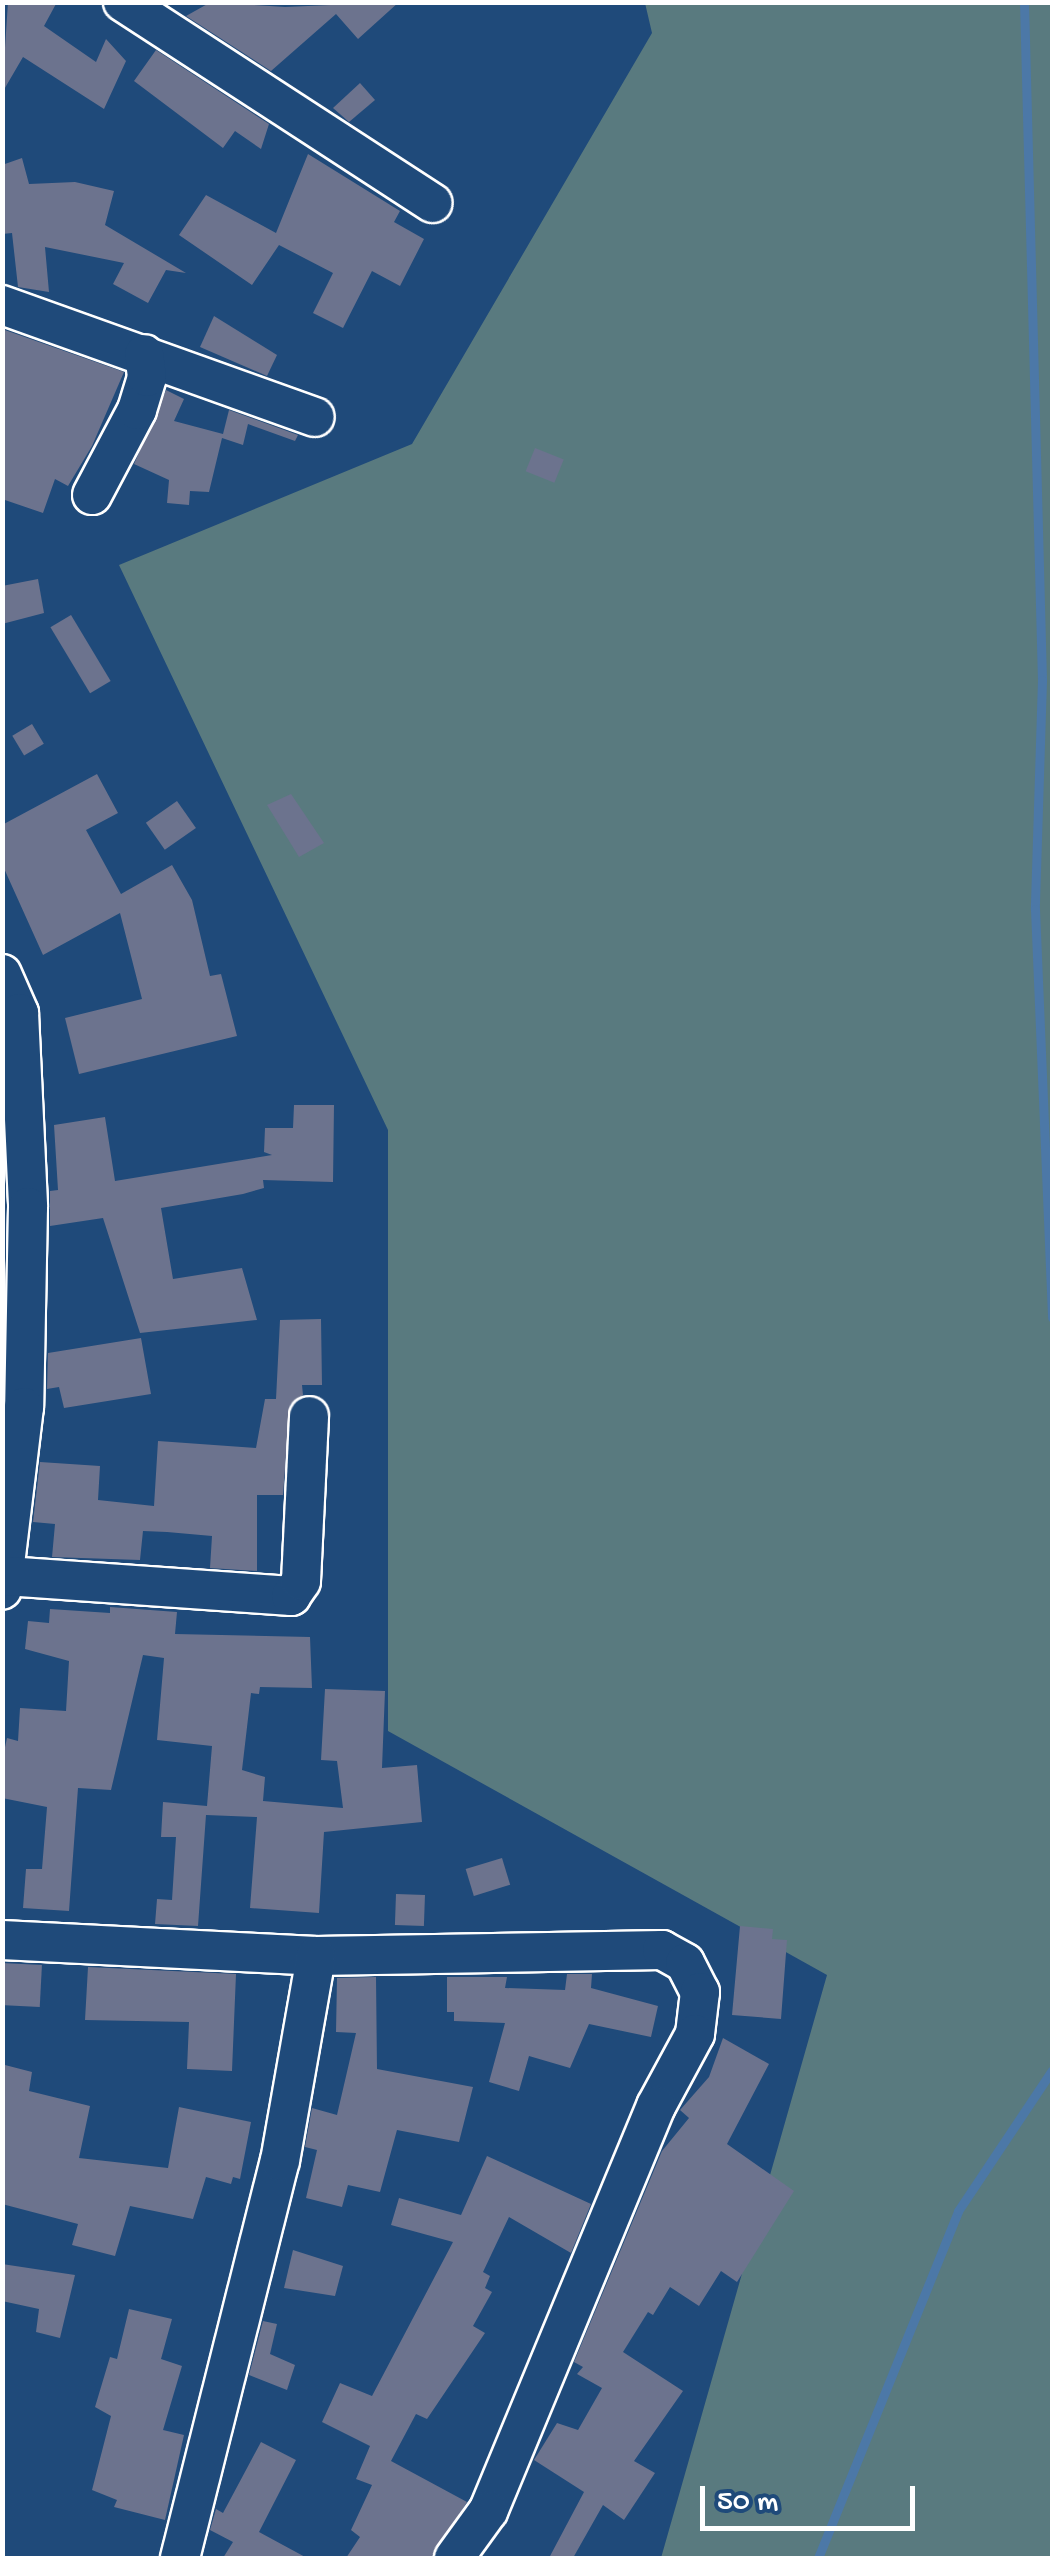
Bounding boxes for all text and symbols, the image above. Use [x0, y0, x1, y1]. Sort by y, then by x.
scale bar [705, 2466, 920, 2528]
text: 50 m [717, 2486, 778, 2521]

